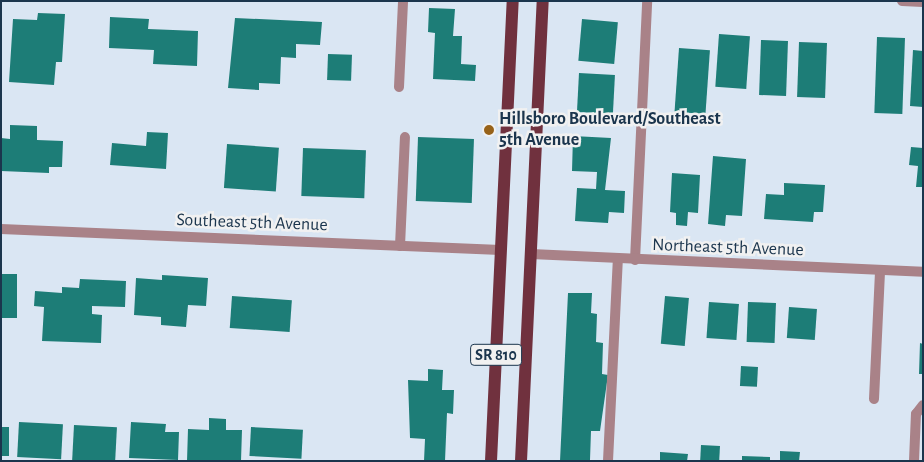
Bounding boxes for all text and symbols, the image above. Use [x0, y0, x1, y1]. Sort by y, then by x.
place label: Hillsboro Boulevard/Southeast 5th Avenue [499, 109, 720, 152]
marker: Hillsboro Boulevard/Southeast 5th Avenue [483, 124, 495, 136]
street label: Southeast 5th Avenue [176, 210, 328, 236]
street label: Northeast 5th Avenue [652, 235, 804, 261]
road number: SR 810 [470, 342, 522, 368]

